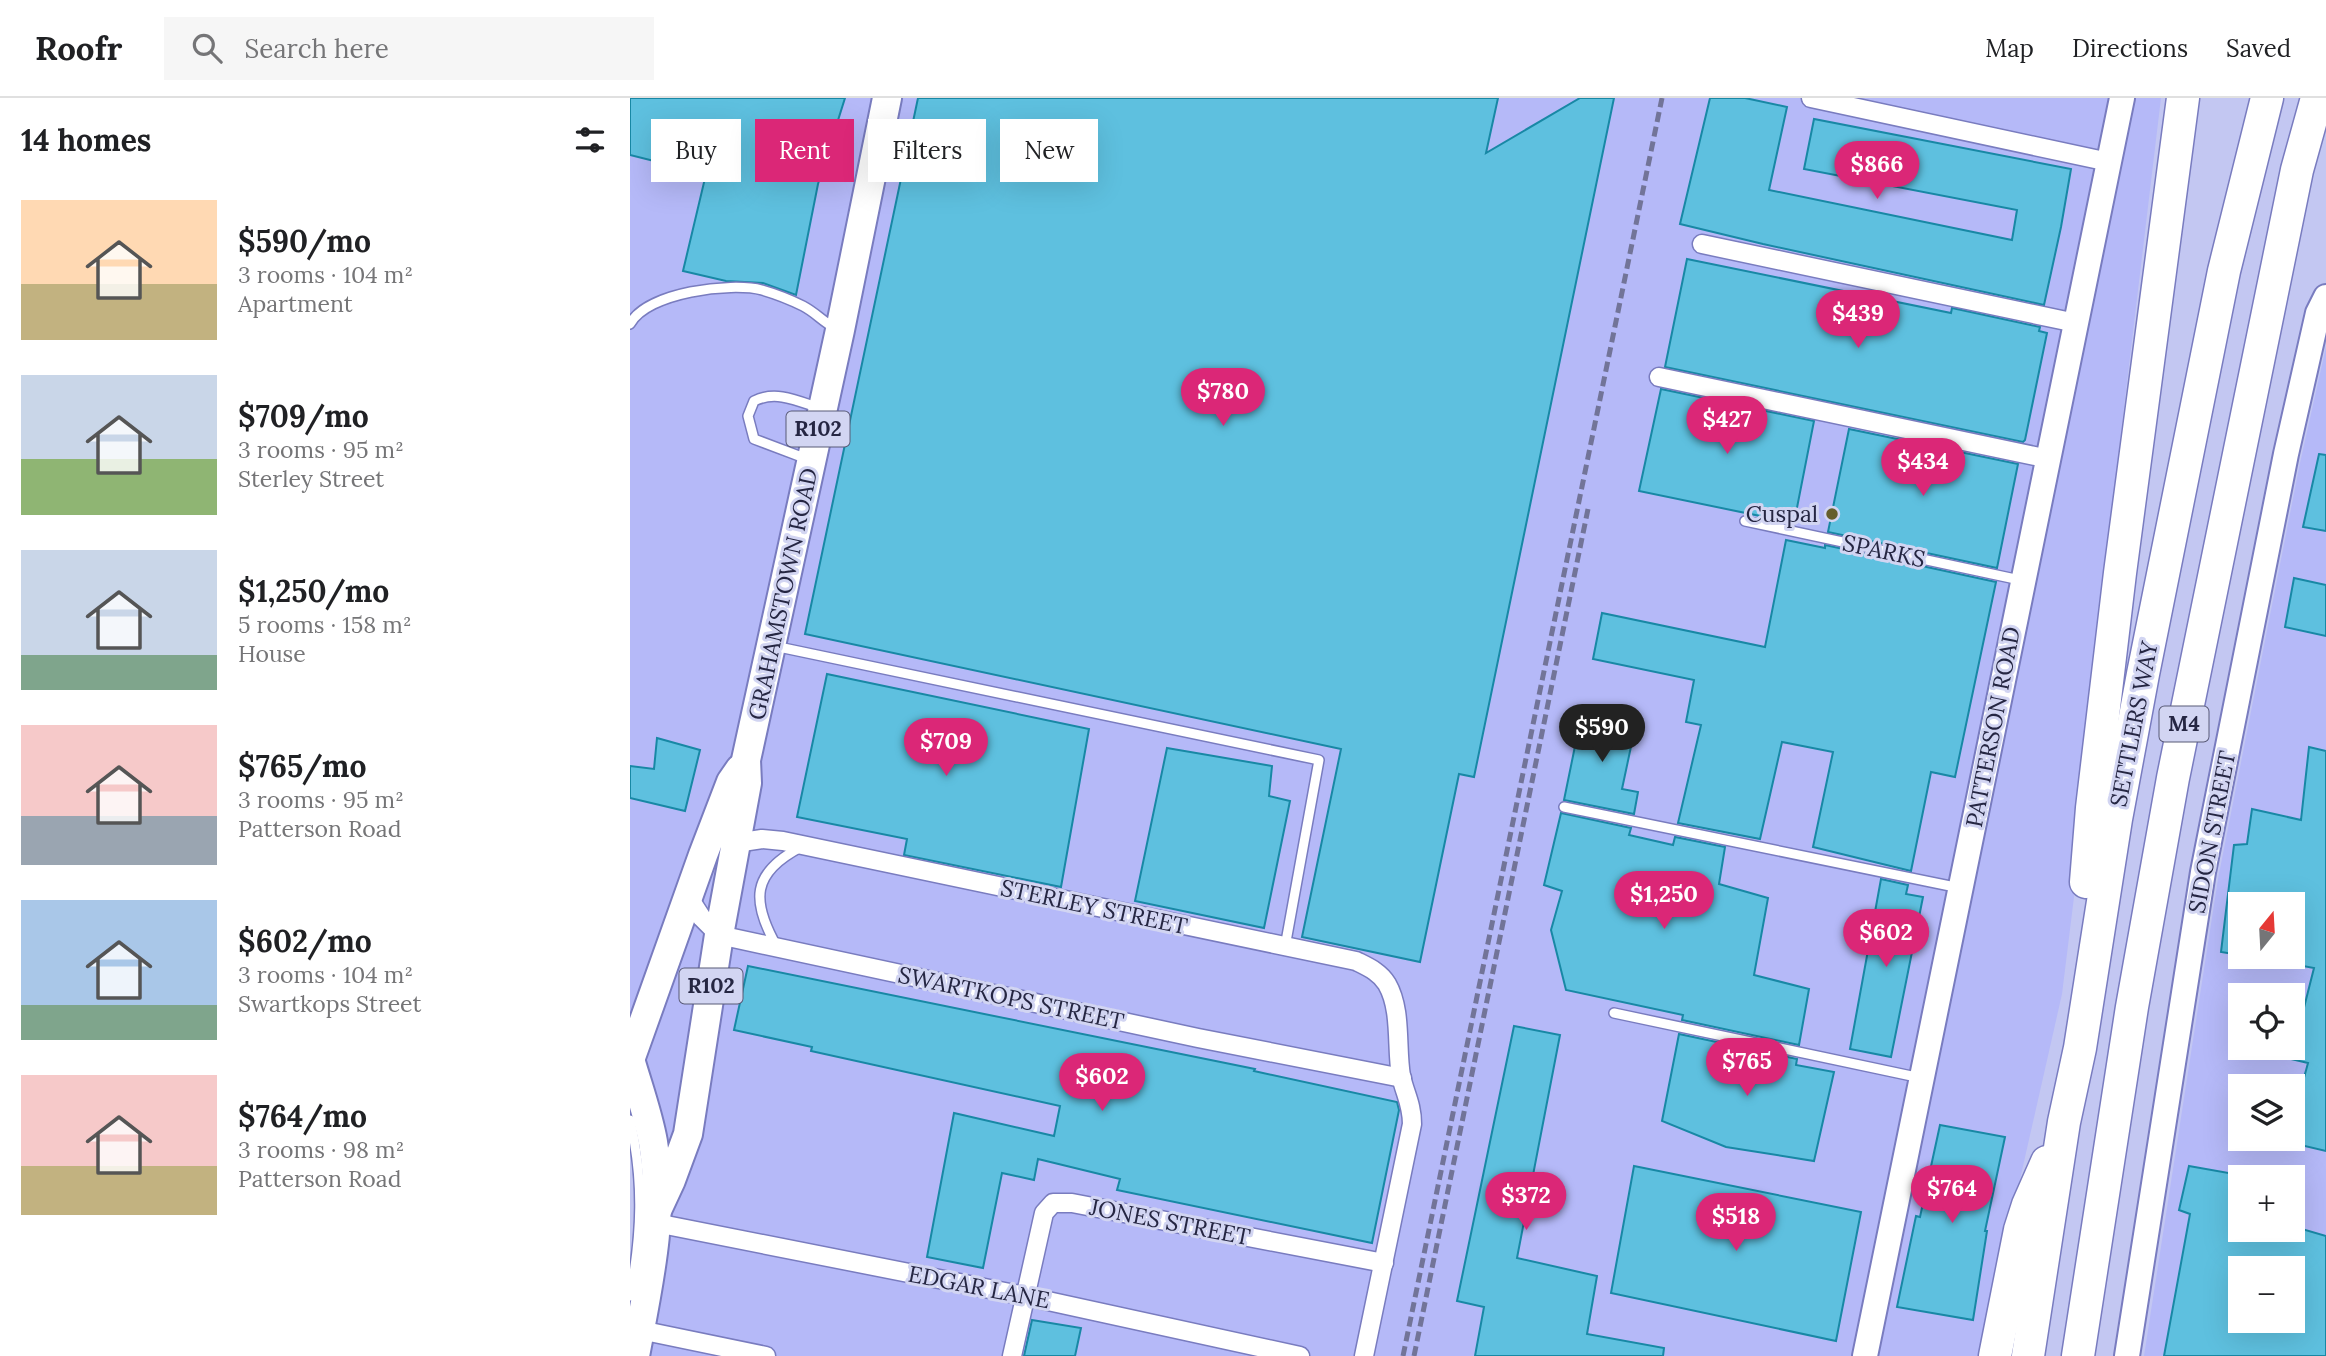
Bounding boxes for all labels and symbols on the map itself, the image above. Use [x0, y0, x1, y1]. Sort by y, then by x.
pin: $866 [1836, 141, 1918, 201]
pin: $439 [1817, 290, 1899, 350]
pin: $780 [1182, 368, 1264, 428]
pin: $427 [1686, 396, 1768, 456]
road number: R102 [786, 412, 850, 446]
pin: $434 [1882, 438, 1964, 498]
street label: GRAHAMSTOWN ROAD [742, 465, 823, 723]
place label: Cuspal [1746, 499, 1818, 528]
marker: Cuspal [1824, 506, 1840, 522]
street label: SPARKS [1840, 528, 1928, 573]
street label: PATTERSON ROAD [1959, 624, 2026, 830]
street label: SETTLERS WAY [2103, 638, 2164, 809]
pin: $590 [1561, 704, 1643, 764]
road number: M4 [2160, 706, 2208, 742]
pin: $709 [905, 718, 987, 778]
street label: SIDON STREET [2182, 748, 2242, 916]
pin: $1,250 [1607, 872, 1721, 931]
street label: STERLEY STREET [998, 873, 1190, 941]
north arrow [2228, 892, 2305, 970]
pin: $602 [1845, 910, 1927, 969]
street label: SWARTKOPS STREET [895, 959, 1127, 1036]
road number: R102 [680, 968, 742, 1004]
pin: $765 [1706, 1038, 1788, 1098]
pin: $602 [1061, 1054, 1143, 1113]
pin: $764 [1911, 1166, 1993, 1225]
pin: $372 [1485, 1172, 1567, 1232]
street label: JONES STREET [1086, 1192, 1253, 1251]
pin: $518 [1695, 1194, 1777, 1253]
street label: EDGAR LANE [906, 1259, 1052, 1314]

